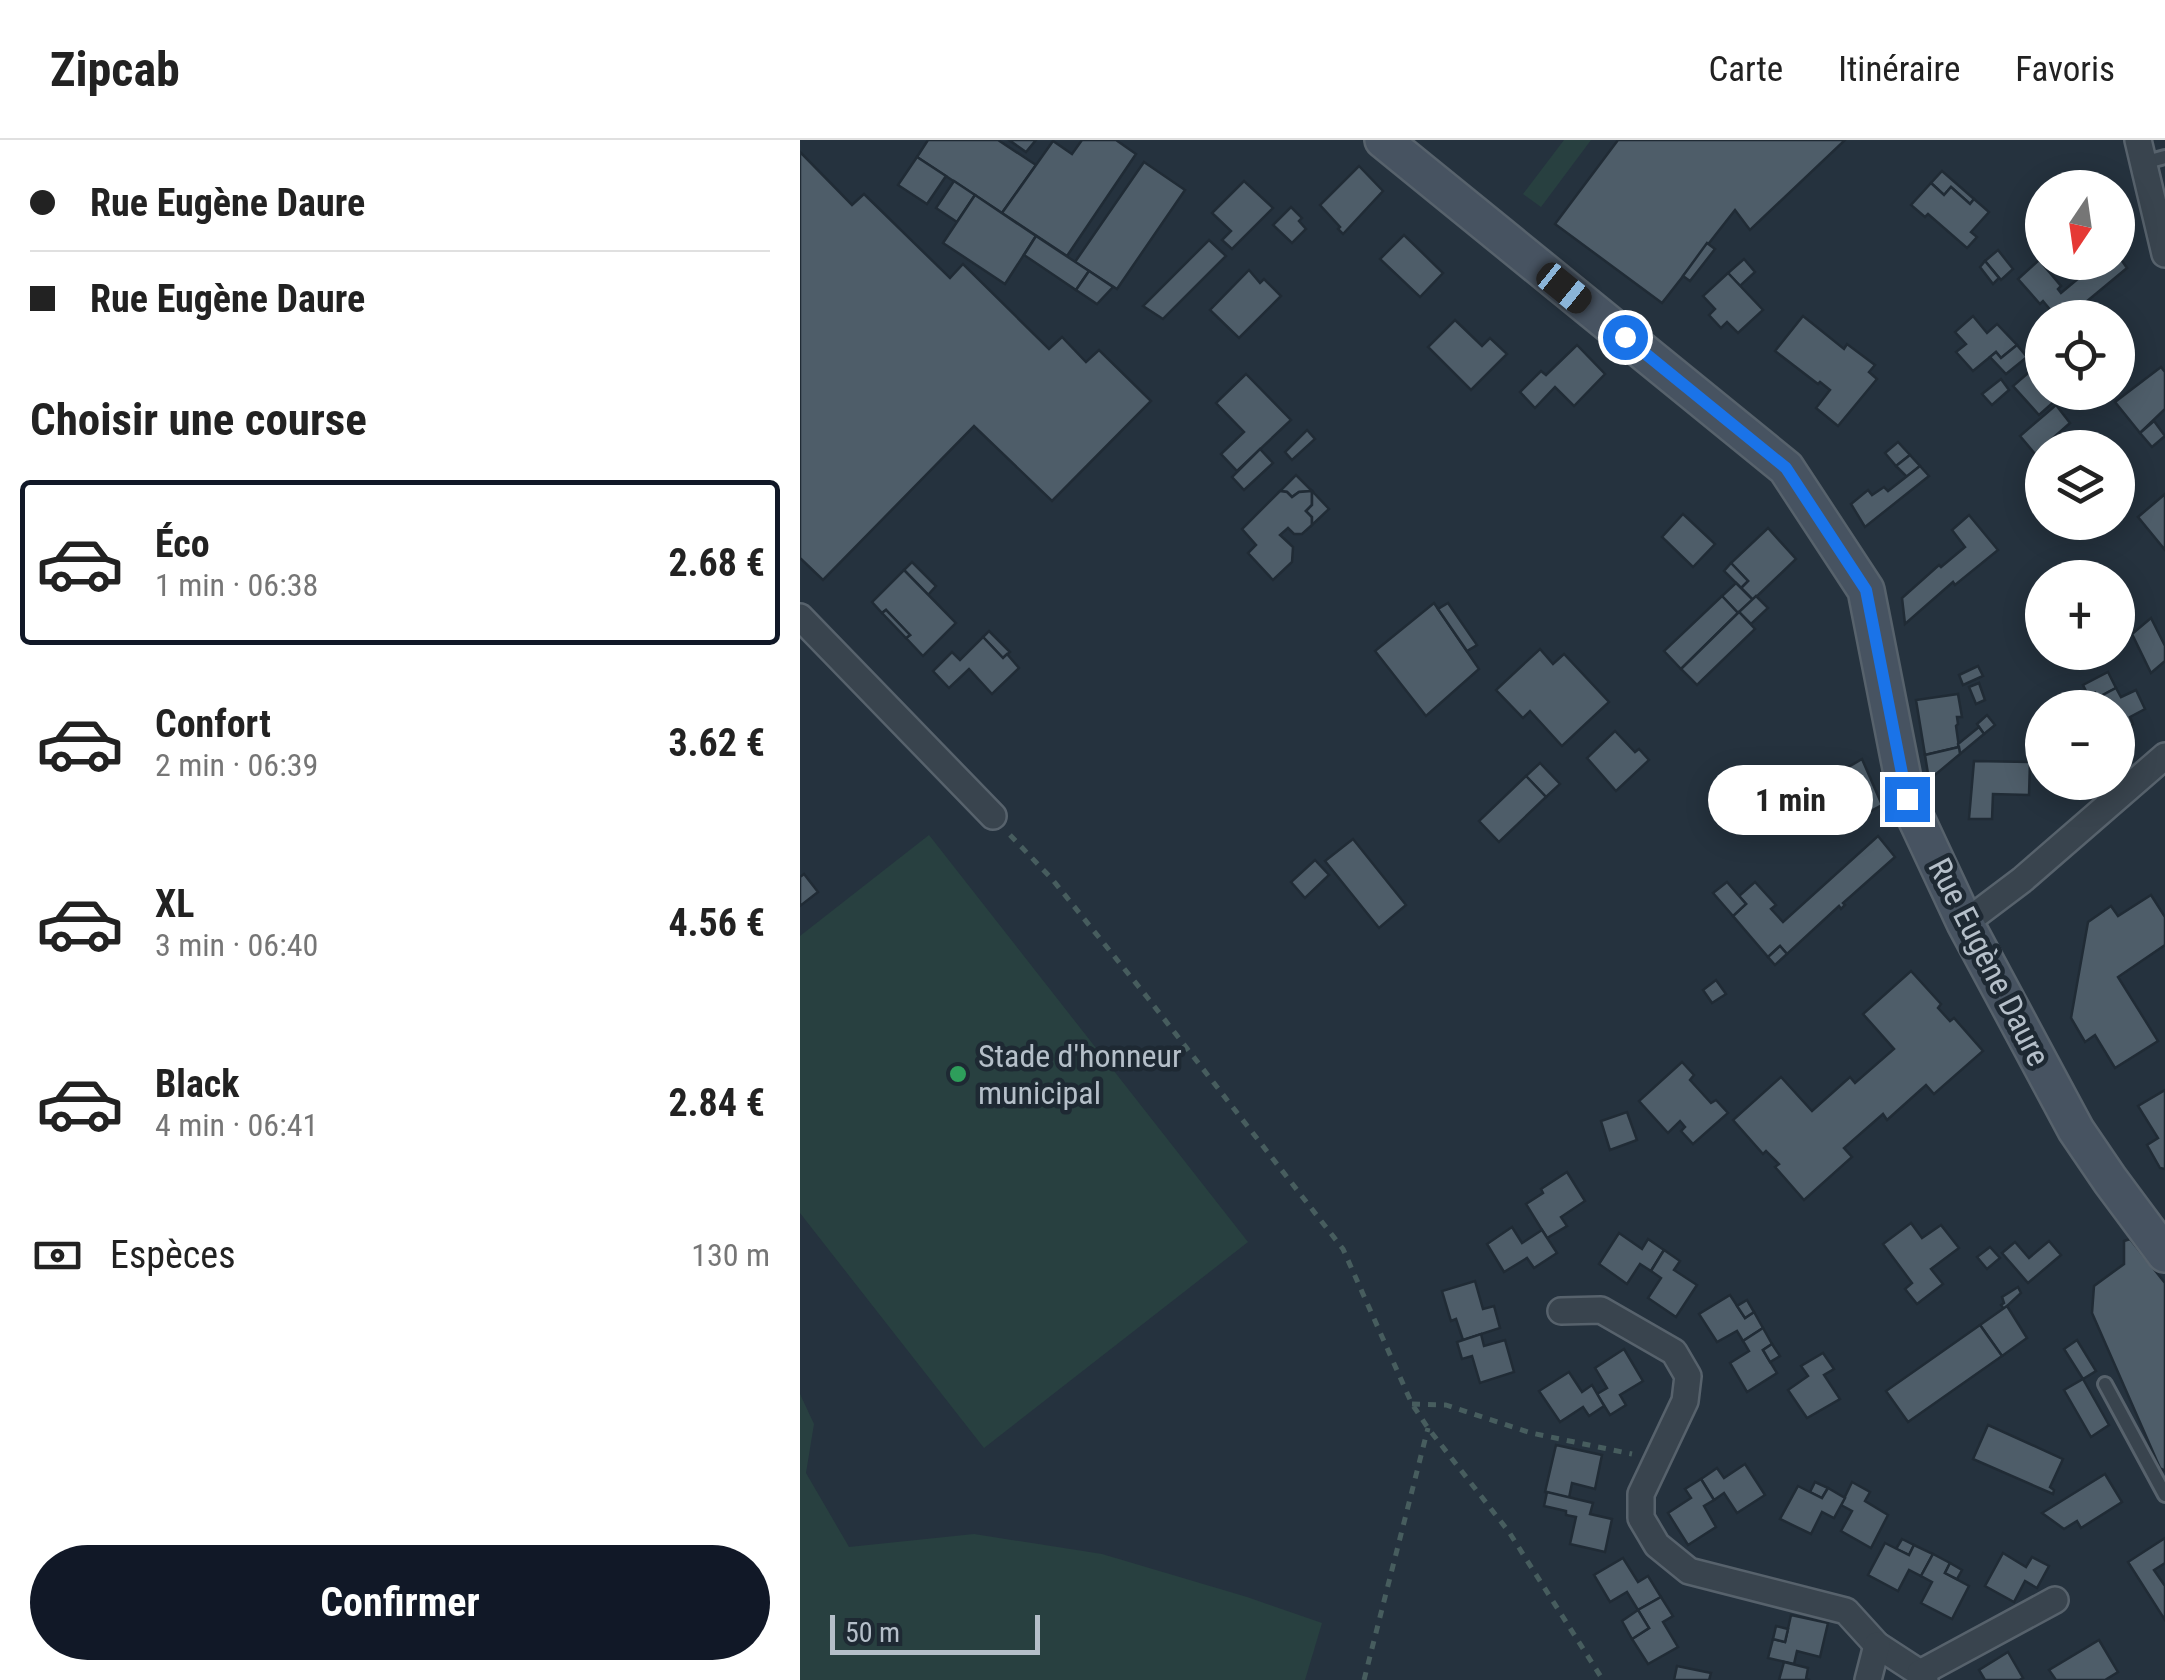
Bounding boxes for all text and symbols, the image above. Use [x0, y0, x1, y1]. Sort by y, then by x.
text: Zipcab [50, 41, 180, 98]
text: Carte [1708, 49, 1783, 90]
text: Itinéraire [1838, 49, 1960, 90]
text: Favoris [2015, 49, 2115, 90]
north arrow [2025, 170, 2135, 280]
map controls [2025, 170, 2135, 800]
text: Rue Eugène Daure [90, 181, 365, 225]
car [1531, 257, 1597, 319]
text: Rue Eugène Daure [90, 277, 365, 321]
button: locate [2025, 300, 2135, 410]
route start [1603, 315, 1648, 360]
text: Choisir une course [30, 393, 367, 446]
button: layers [2025, 430, 2135, 540]
icon: car [35, 518, 125, 608]
text: Éco [155, 522, 210, 566]
text: 2.68 € [668, 541, 765, 585]
button: + [2025, 560, 2135, 670]
text: 1 min · 06:38 [155, 566, 318, 604]
button: − [2025, 690, 2135, 800]
icon: car [35, 698, 125, 788]
text: Confort [155, 702, 271, 746]
text: 3.62 € [668, 721, 765, 765]
text: 2 min · 06:39 [155, 746, 318, 784]
callout: 1 min [1707, 764, 1872, 834]
route end [1885, 777, 1930, 822]
text: 1 min [1755, 781, 1826, 819]
street label: Rue Eugène Daure [1920, 852, 2058, 1072]
icon: car [35, 878, 125, 968]
text: XL [155, 882, 194, 926]
text: 4.56 € [668, 901, 765, 945]
text: 3 min · 06:40 [155, 926, 318, 964]
place label: Stade d'honneur municipal [978, 1037, 1182, 1112]
icon: car [35, 1058, 125, 1148]
text: Black [155, 1062, 239, 1106]
marker: Stade d'honneur municipal [947, 1063, 969, 1085]
text: 2.84 € [668, 1081, 765, 1125]
text: 4 min · 06:41 [155, 1106, 318, 1144]
icon: cash [30, 1228, 85, 1283]
text: Espèces [110, 1233, 235, 1277]
text: 130 m [691, 1236, 770, 1274]
button: Confirmer [30, 1545, 770, 1660]
scale bar [830, 1610, 1040, 1654]
text: 50 m [845, 1616, 900, 1649]

